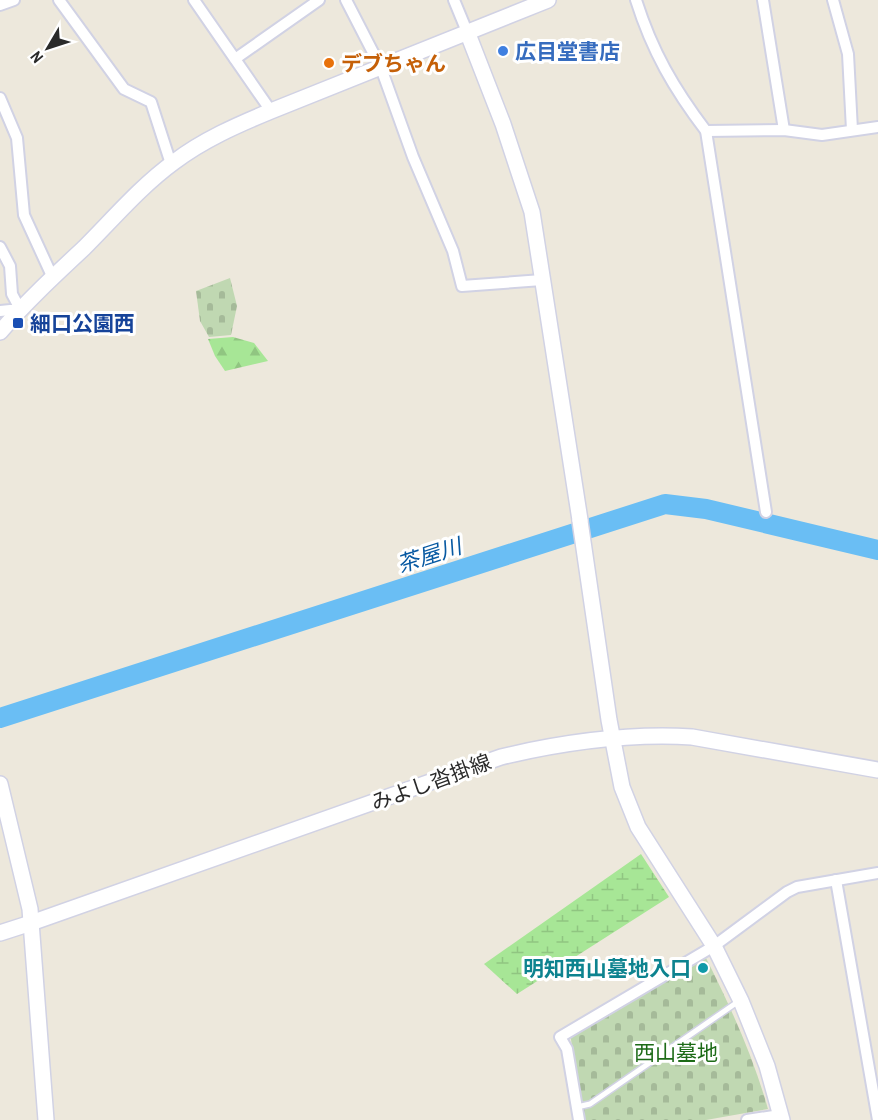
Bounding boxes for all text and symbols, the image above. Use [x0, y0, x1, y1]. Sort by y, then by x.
north arrow [18, 18, 78, 78]
place label: 広目堂書店 [515, 37, 620, 66]
marker: 広目堂書店 [496, 44, 510, 58]
text: N [25, 47, 48, 68]
place label: デブちゃん [341, 49, 446, 78]
marker: デブちゃん [322, 56, 336, 70]
place label: 細口公園西 [30, 309, 135, 338]
marker: 細口公園西 [11, 316, 25, 330]
water label: 茶屋川 [393, 530, 467, 579]
street label: みよし沓掛線 [367, 747, 495, 817]
place label: 明知西山墓地入口 [523, 954, 691, 983]
marker: 明知西山墓地入口 [696, 961, 710, 975]
park label: 西山墓地 [634, 1038, 718, 1067]

